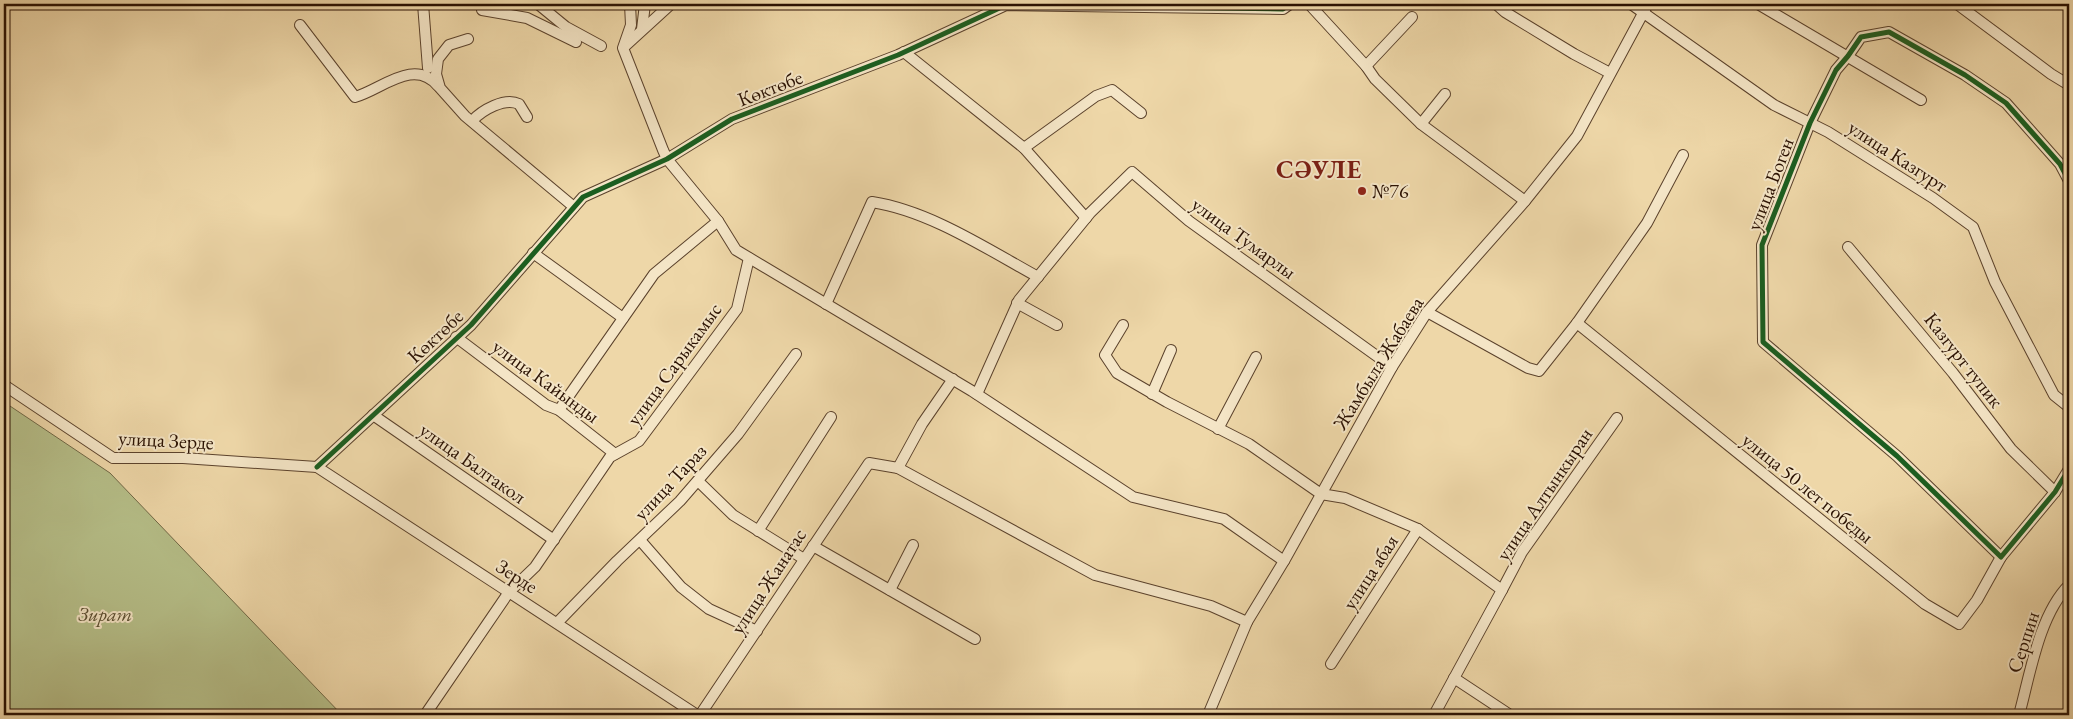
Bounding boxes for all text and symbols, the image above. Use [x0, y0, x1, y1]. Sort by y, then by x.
street label: Көктөбе [734, 64, 806, 112]
street label: улица Казгурт [1843, 114, 1953, 198]
street label: улица Боген [1740, 134, 1800, 234]
district label: СӘУЛЕ [1276, 153, 1362, 185]
place label: №76 [1372, 178, 1409, 204]
marker: №76 [1356, 185, 1368, 197]
street label: улица Тумарлы [1187, 191, 1301, 285]
street label: Жамбыла Жабаева [1326, 292, 1429, 435]
street label: улица Сарыкамыс [621, 297, 727, 431]
street label: Көктөбе [401, 303, 469, 369]
street label: Казгурт тупик [1919, 307, 2010, 413]
street label: улица Кайынды [487, 333, 605, 429]
street label: улица Балтакол [415, 417, 532, 510]
street label: улица Алтынкыран [1490, 422, 1598, 566]
street label: улица Зерде [118, 425, 215, 455]
street label: улица 50 лет победы [1737, 427, 1879, 549]
street label: улица Тараз [628, 438, 712, 526]
street label: улица Жанатас [724, 523, 812, 639]
street label: улица абая [1336, 530, 1404, 614]
street label: Зерде [491, 553, 543, 599]
park label: Зират [78, 601, 132, 627]
street label: Серпин [2001, 608, 2045, 676]

